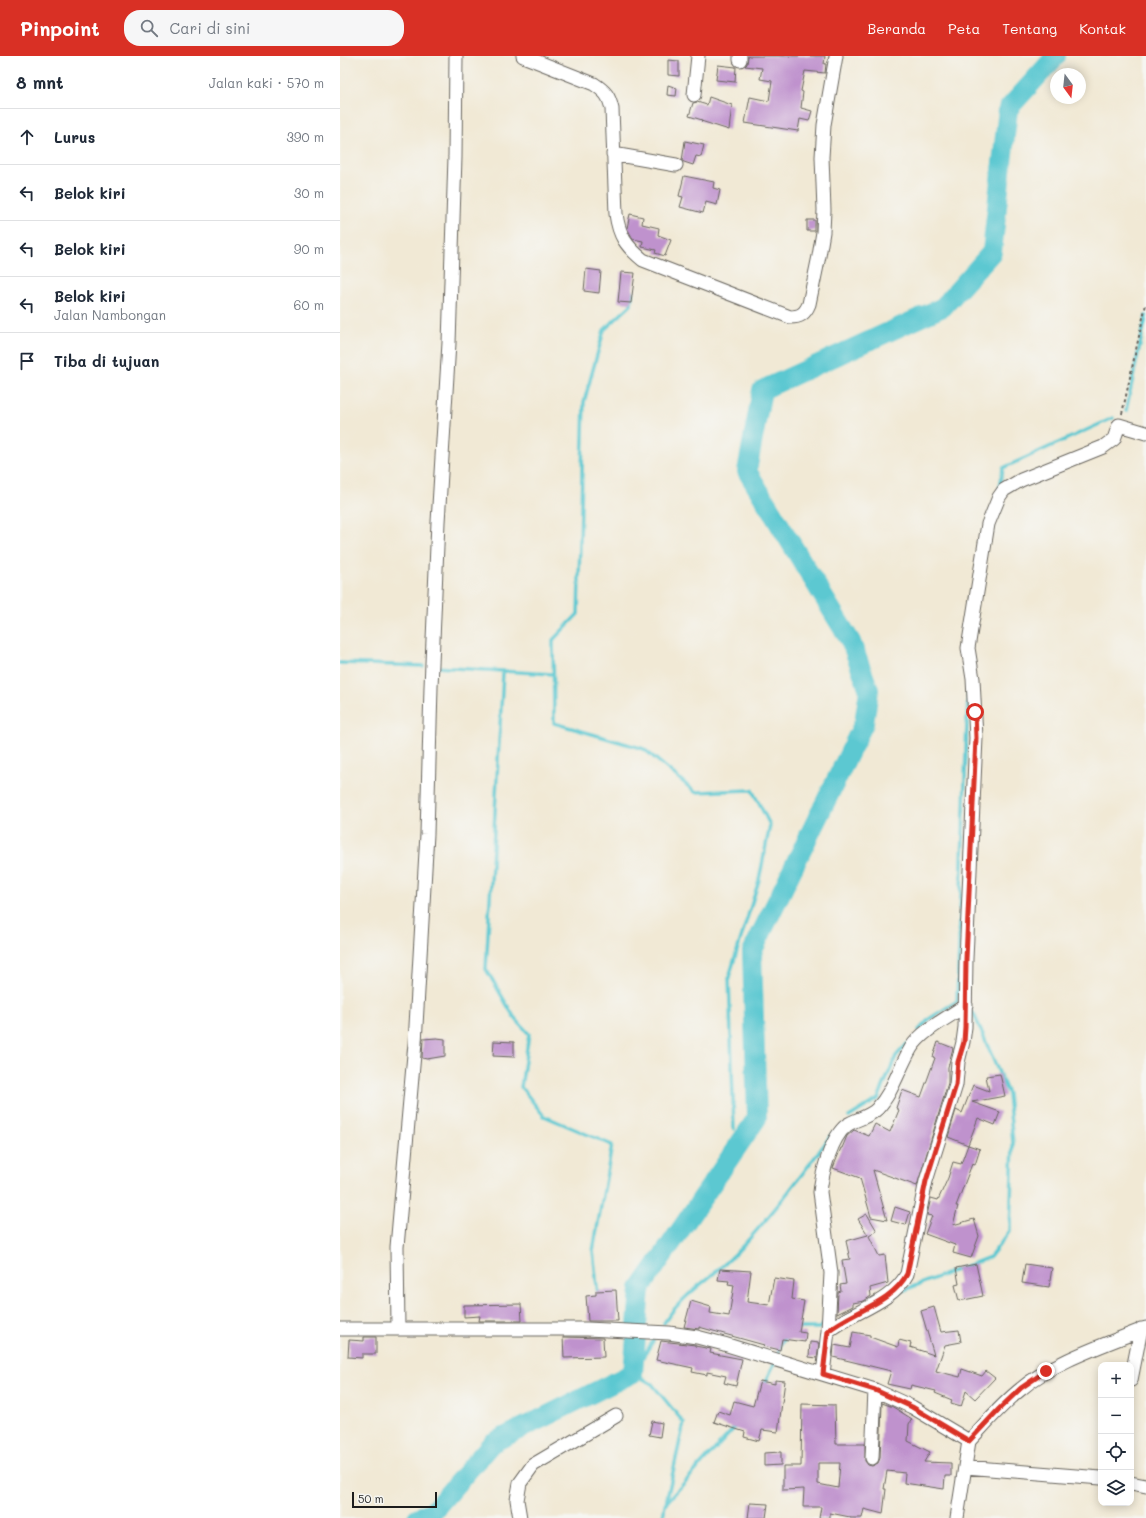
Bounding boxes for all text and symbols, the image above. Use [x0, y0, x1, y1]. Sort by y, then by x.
search box [124, 10, 404, 46]
text: Pinpoint [20, 16, 100, 41]
icon: search [138, 17, 160, 39]
text: Cari di sini [170, 18, 250, 38]
text: Beranda [868, 19, 926, 38]
text: Peta [948, 19, 980, 38]
text: Tentang [1002, 19, 1057, 38]
text: Kontak [1079, 19, 1126, 38]
north arrow [1050, 68, 1086, 104]
text: 8 mnt [16, 71, 63, 93]
text: Jalan kaki · 570 m [209, 74, 324, 91]
icon: ahead [16, 126, 38, 148]
text: Lurus [54, 127, 95, 147]
text: 390 m [286, 128, 324, 145]
icon: left [16, 182, 38, 204]
text: Belok kiri [54, 183, 126, 203]
text: 30 m [294, 184, 324, 201]
icon: left [16, 238, 38, 260]
text: Belok kiri [54, 239, 126, 259]
text: 90 m [294, 240, 324, 257]
text: Belok kiri [54, 286, 126, 306]
icon: left [16, 294, 38, 316]
text: 60 m [294, 296, 324, 313]
text: Jalan Nambongan [54, 306, 166, 323]
icon: arrive [16, 350, 38, 372]
text: Tiba di tujuan [54, 351, 159, 371]
route start [966, 703, 984, 721]
route end [1037, 1362, 1055, 1380]
map controls [1098, 1362, 1134, 1506]
button: + [1098, 1362, 1134, 1398]
button: − [1098, 1398, 1134, 1434]
button: locate [1098, 1434, 1134, 1470]
button: layers [1098, 1470, 1134, 1506]
scale bar [352, 1490, 437, 1509]
text: 50 m [358, 1491, 384, 1506]

